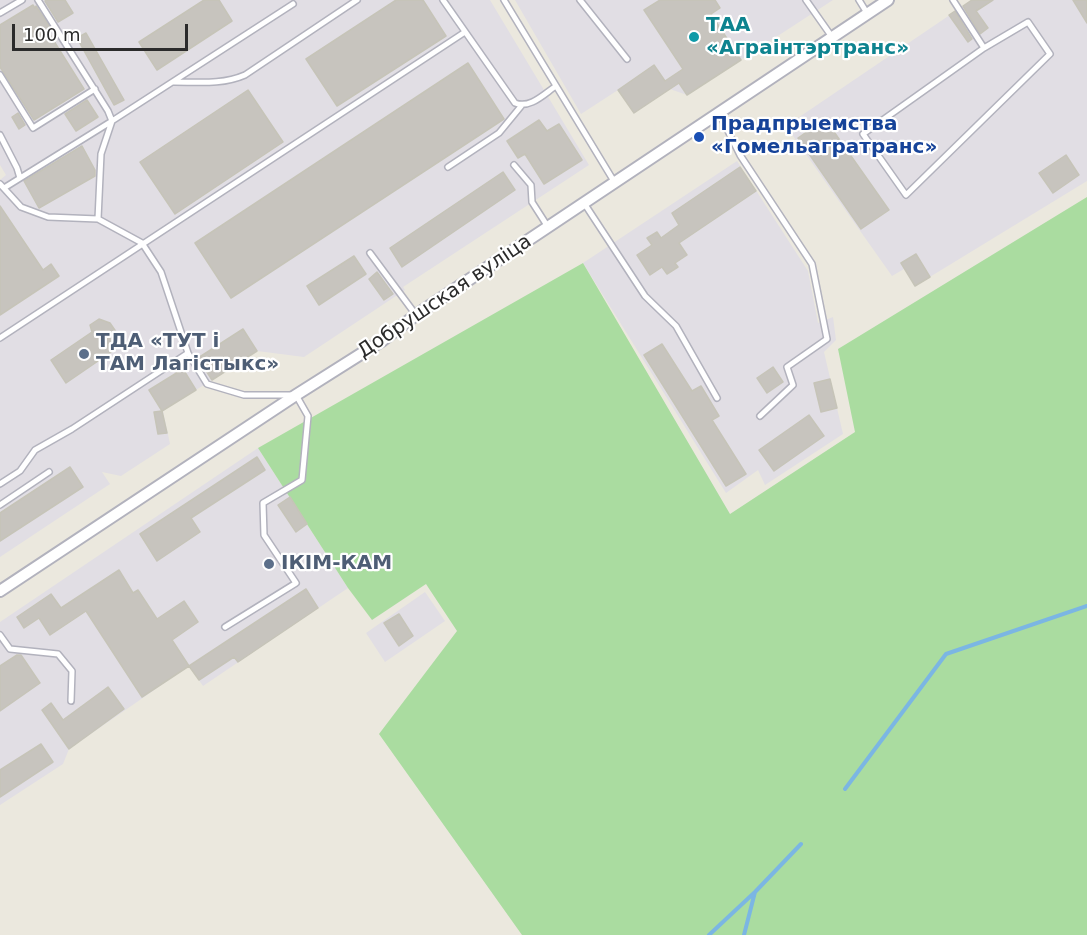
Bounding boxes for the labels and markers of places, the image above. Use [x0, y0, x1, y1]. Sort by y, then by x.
place label: ТАА «Аграінтэртранс» [706, 14, 909, 61]
marker: ТАА «Аграінтэртранс» [687, 30, 701, 44]
place label: Прадпрыемства «Гомельагратранс» [711, 113, 937, 160]
marker: Прадпрыемства «Гомельагратранс» [692, 130, 706, 144]
place label: ТДА «ТУТ і ТАМ Лагістыкс» [96, 330, 279, 377]
marker: ТДА «ТУТ і ТАМ Лагістыкс» [77, 347, 91, 361]
place label: ІКІМ-КАМ [281, 552, 392, 576]
marker: ІКІМ-КАМ [262, 557, 276, 571]

